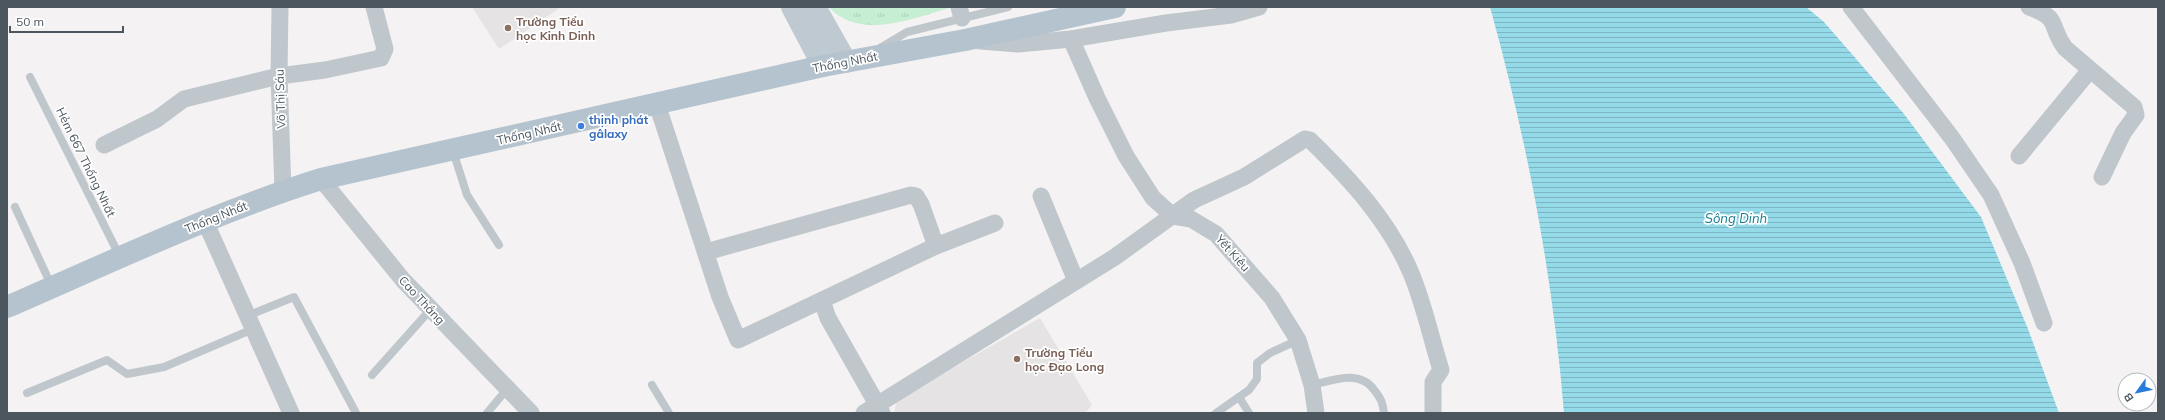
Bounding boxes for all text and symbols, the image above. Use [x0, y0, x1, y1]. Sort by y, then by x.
scale bar [10, 8, 123, 34]
text: 50 m [16, 14, 44, 29]
place label: Trường Tiểu học Kinh Dinh [516, 14, 595, 43]
marker: Trường Tiểu học Kinh Dinh [503, 23, 513, 33]
street label: Thống Nhất [811, 48, 879, 76]
street label: Võ Thị Sáu [271, 69, 289, 129]
street label: Hẻm 667 Thống Nhất [53, 105, 119, 219]
place label: thịnh phát gâlaxy [589, 112, 649, 141]
street label: Thống Nhất [495, 118, 563, 148]
marker: thịnh phát gâlaxy [576, 121, 586, 131]
street label: Thống Nhất [183, 198, 249, 236]
water label: Sông Dinh [1705, 210, 1767, 226]
street label: Yết Kiêu [1212, 231, 1253, 274]
street label: Cao Thắng [396, 273, 448, 327]
place label: Trường Tiểu học Đạo Long [1025, 345, 1104, 374]
marker: Trường Tiểu học Đạo Long [1012, 354, 1022, 364]
north arrow [2117, 372, 2157, 412]
text: B [2120, 390, 2137, 404]

